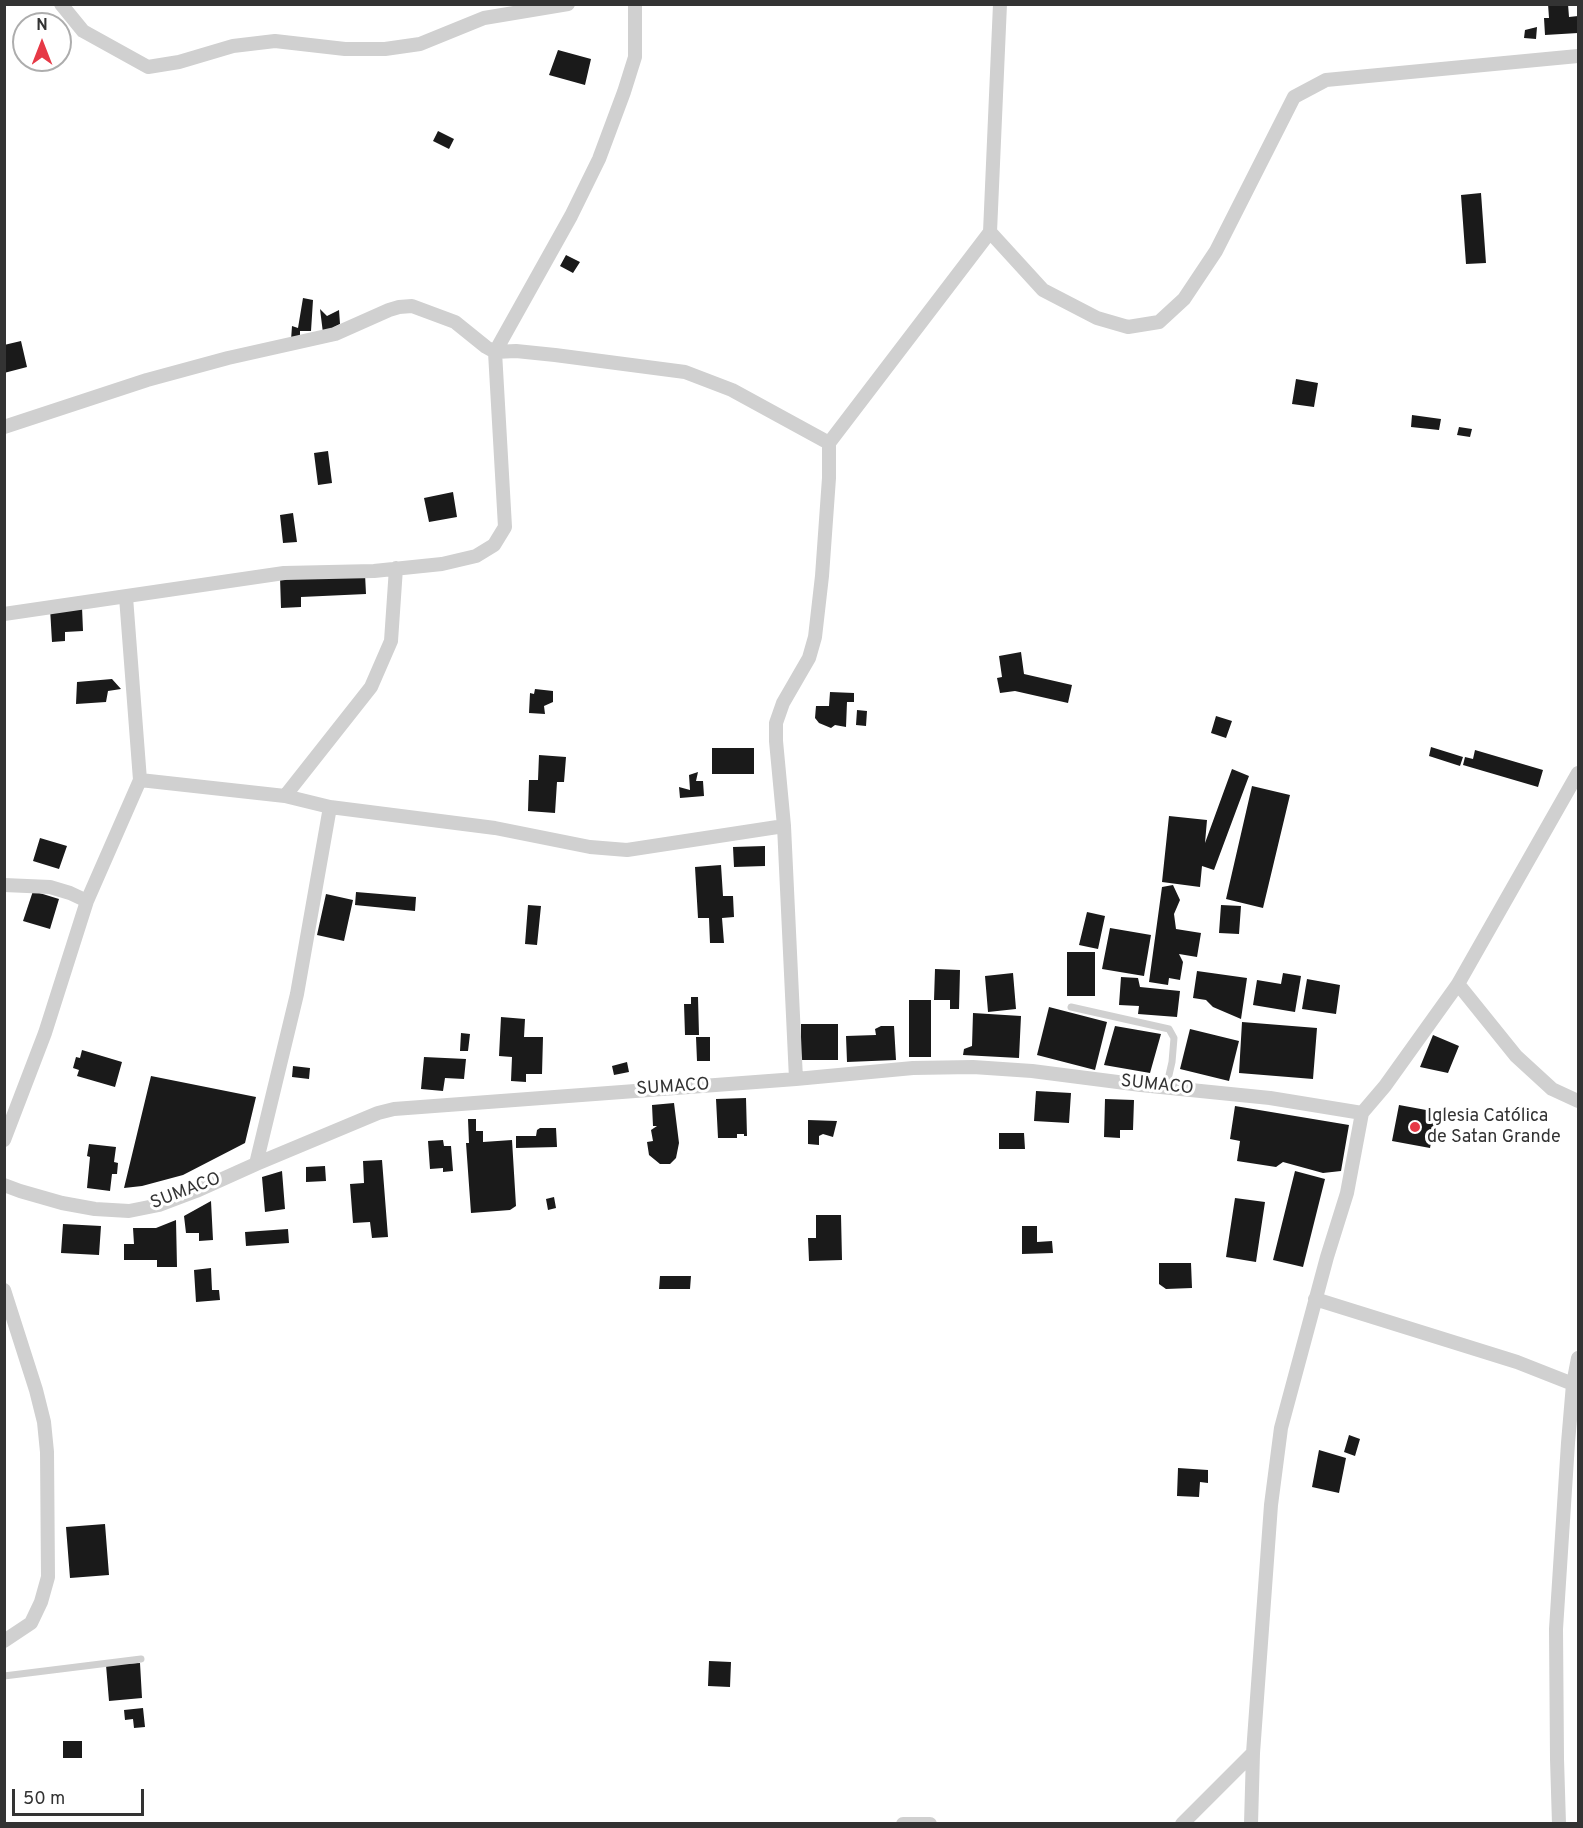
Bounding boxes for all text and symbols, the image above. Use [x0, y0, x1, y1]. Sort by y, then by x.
north arrow [12, 12, 72, 72]
text: N [36, 16, 48, 36]
street label: SUMACO [1119, 1071, 1195, 1101]
street label: SUMACO [636, 1075, 710, 1101]
place label: Iglesia Católica de Satan Grande [1427, 1106, 1561, 1148]
marker: Iglesia Católica de Satan Grande [1408, 1120, 1422, 1134]
street label: SUMACO [148, 1169, 224, 1215]
scale bar [15, 1777, 147, 1815]
text: 50 m [23, 1788, 65, 1811]

